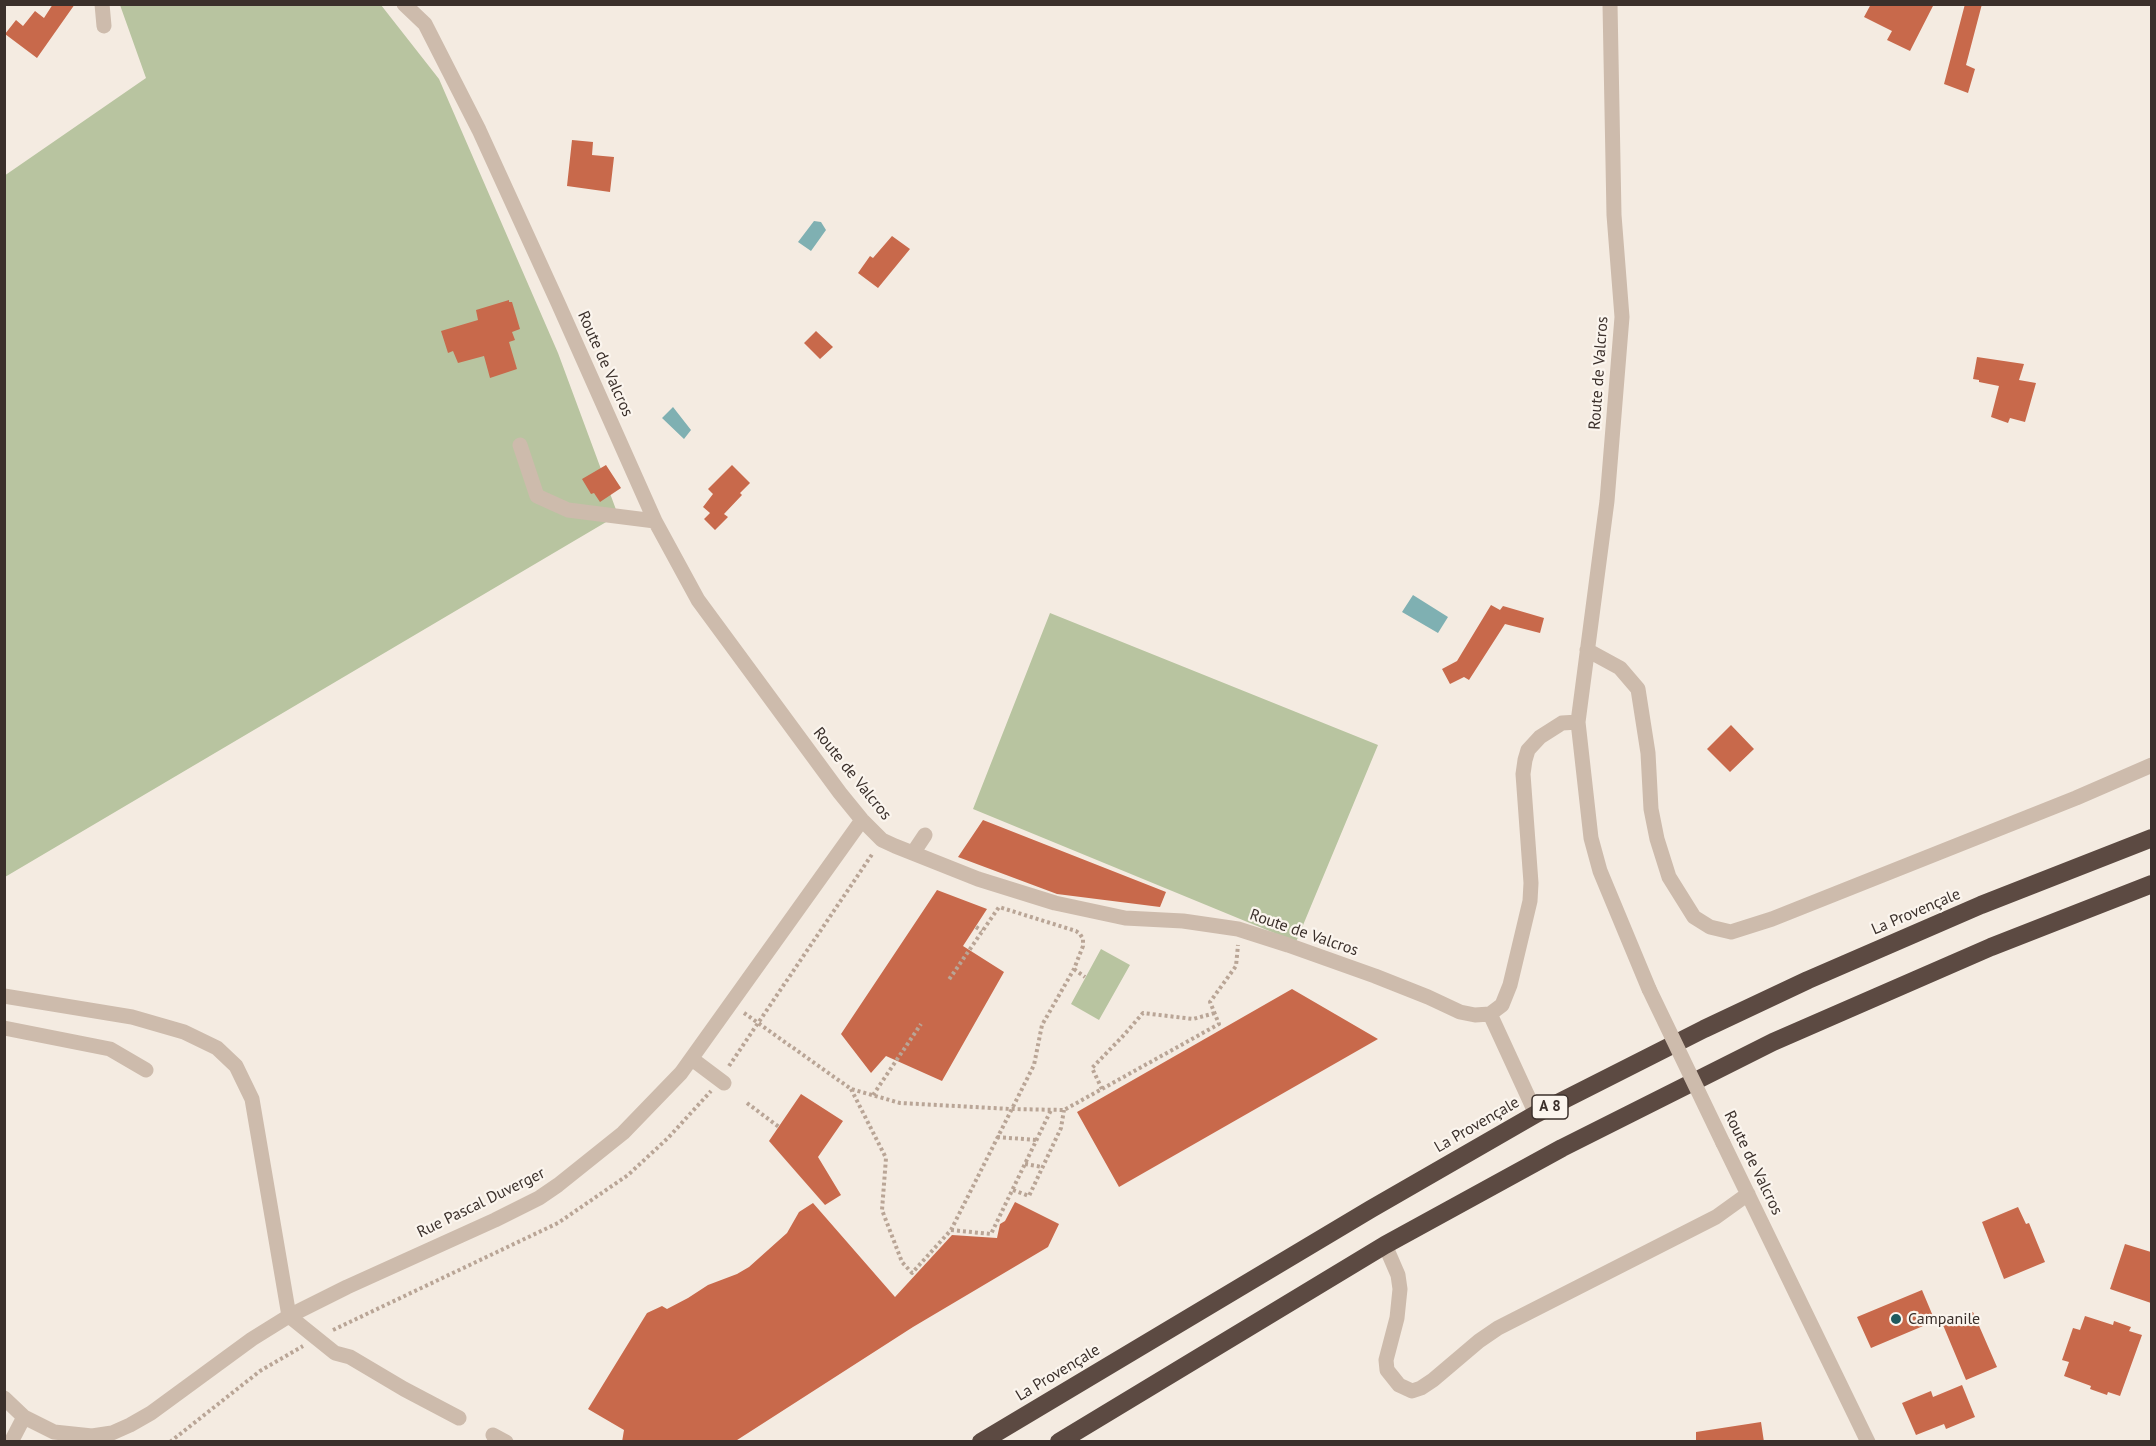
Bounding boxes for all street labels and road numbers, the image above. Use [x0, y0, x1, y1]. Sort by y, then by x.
street label: Route de Valcros [573, 308, 637, 420]
street label: Route de Valcros [1585, 316, 1613, 430]
street label: Route de Valcros [809, 724, 895, 824]
street label: La Provençale [1869, 885, 1963, 939]
street label: Route de Valcros [1247, 905, 1361, 961]
street label: La Provençale [1431, 1093, 1523, 1157]
road number: A 8 [1532, 1095, 1568, 1119]
street label: Route de Valcros [1720, 1108, 1786, 1218]
street label: Rue Pascal Duverger [414, 1164, 548, 1242]
street label: La Provençale [1012, 1340, 1104, 1406]

